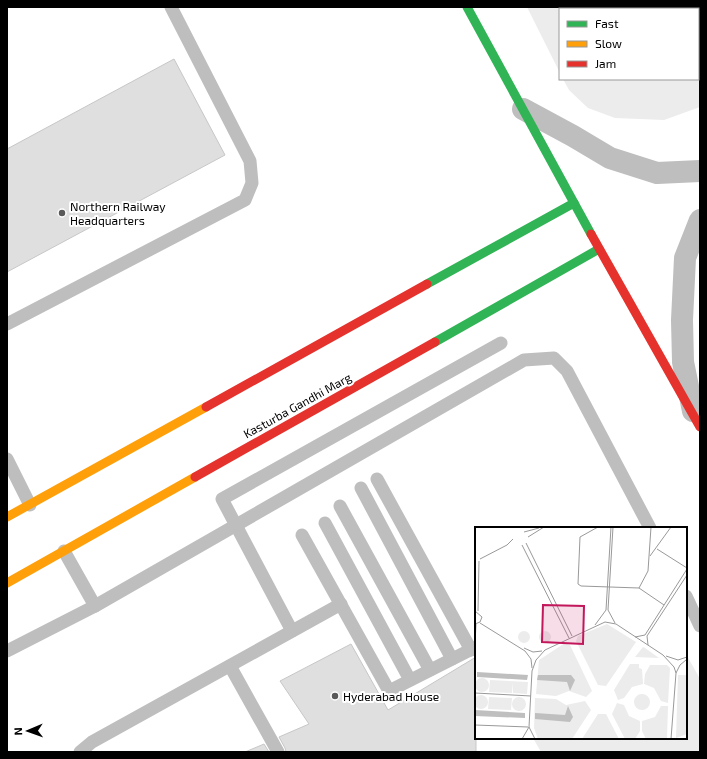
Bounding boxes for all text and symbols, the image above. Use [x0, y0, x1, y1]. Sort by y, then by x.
legend [559, 8, 699, 80]
text: Fast [595, 16, 619, 30]
text: Slow [595, 36, 622, 50]
text: Jam [595, 56, 616, 70]
place label: Northern Railway Headquarters [70, 199, 166, 227]
marker: Northern Railway Headquarters [57, 208, 67, 218]
street label: Kasturba Gandhi Marg [241, 369, 354, 441]
inset map [475, 527, 687, 739]
place label: Hyderabad House [343, 689, 439, 703]
marker: Hyderabad House [330, 691, 340, 701]
north arrow [8, 711, 48, 751]
text: N [11, 727, 24, 736]

